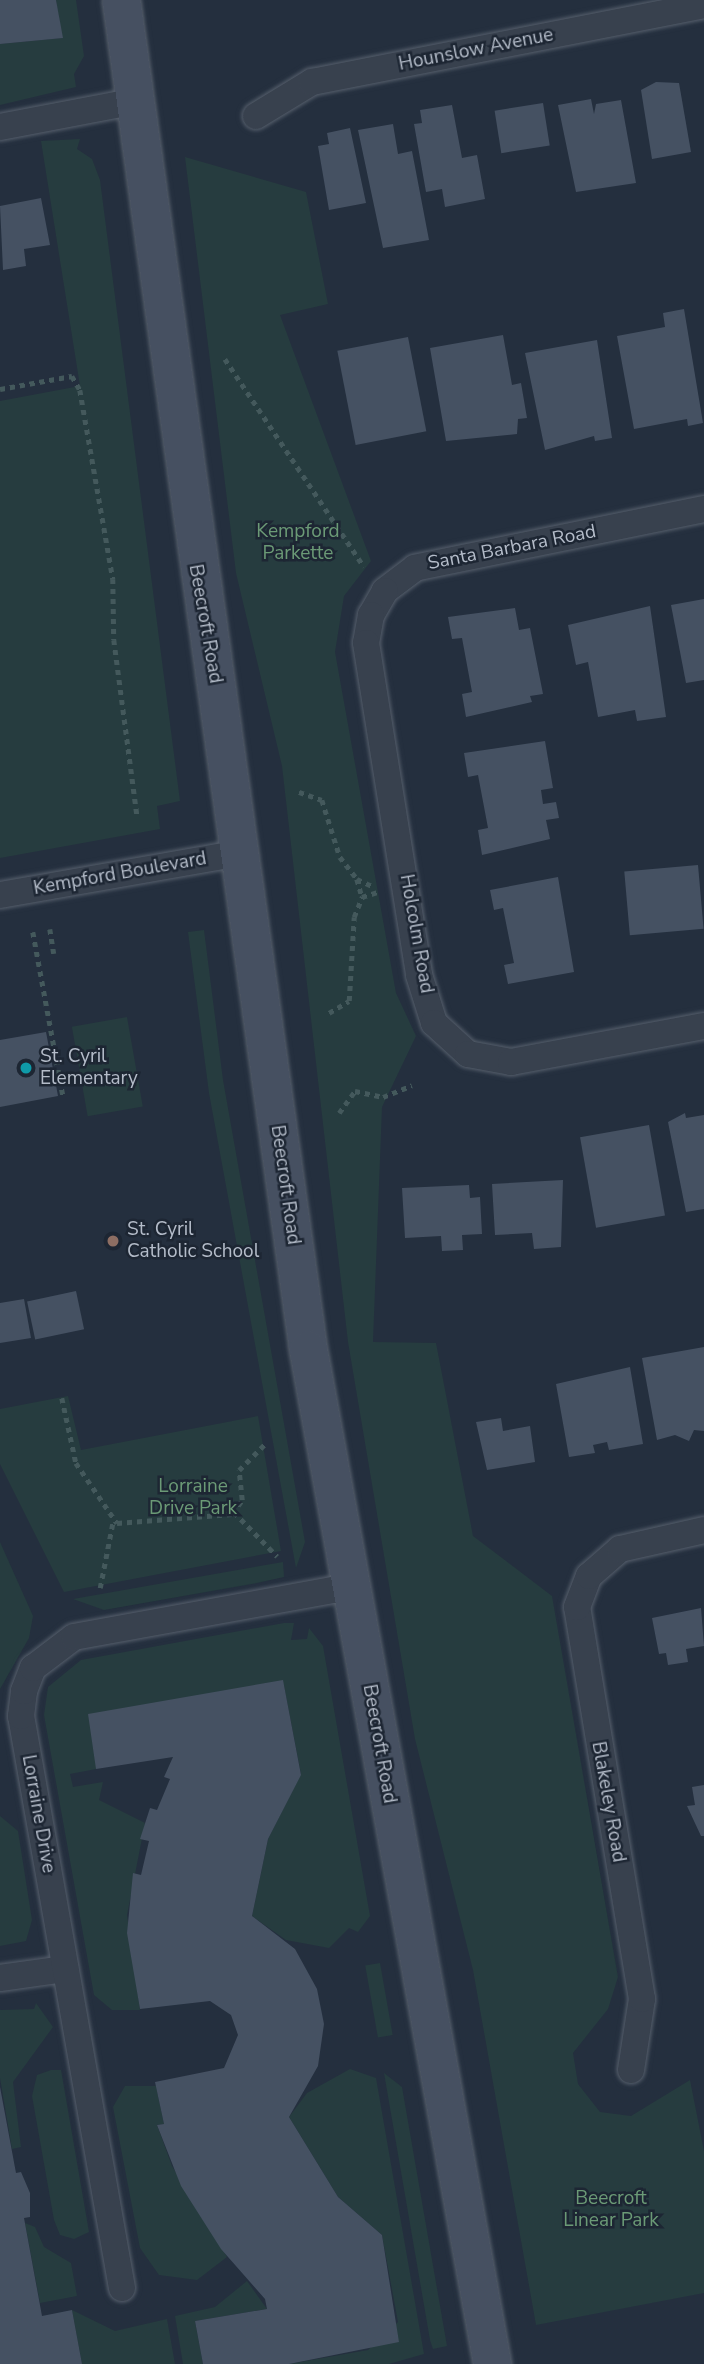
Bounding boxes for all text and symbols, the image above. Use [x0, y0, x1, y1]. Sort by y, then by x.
street label: Hounslow Avenue [397, 24, 555, 76]
park label: Kempford Parkette [256, 521, 340, 565]
street label: Santa Barbara Road [426, 521, 598, 575]
street label: Beecroft Road [183, 563, 227, 685]
street label: Kempford Boulevard [32, 848, 208, 900]
street label: Holcolm Road [394, 873, 438, 995]
place label: St. Cyril Elementary [40, 1046, 138, 1090]
marker: St. Cyril Elementary [18, 1060, 34, 1076]
street label: Beecroft Road [265, 1124, 305, 1246]
place label: St. Cyril Catholic School [127, 1219, 259, 1263]
marker: St. Cyril Catholic School [105, 1233, 121, 1249]
park label: Lorraine Drive Park [149, 1476, 237, 1520]
street label: Beecroft Road [357, 1683, 401, 1805]
street label: Blakeley Road [586, 1740, 630, 1864]
street label: Lorraine Drive [16, 1753, 60, 1875]
park label: Beecroft Linear Park [563, 2188, 659, 2232]

